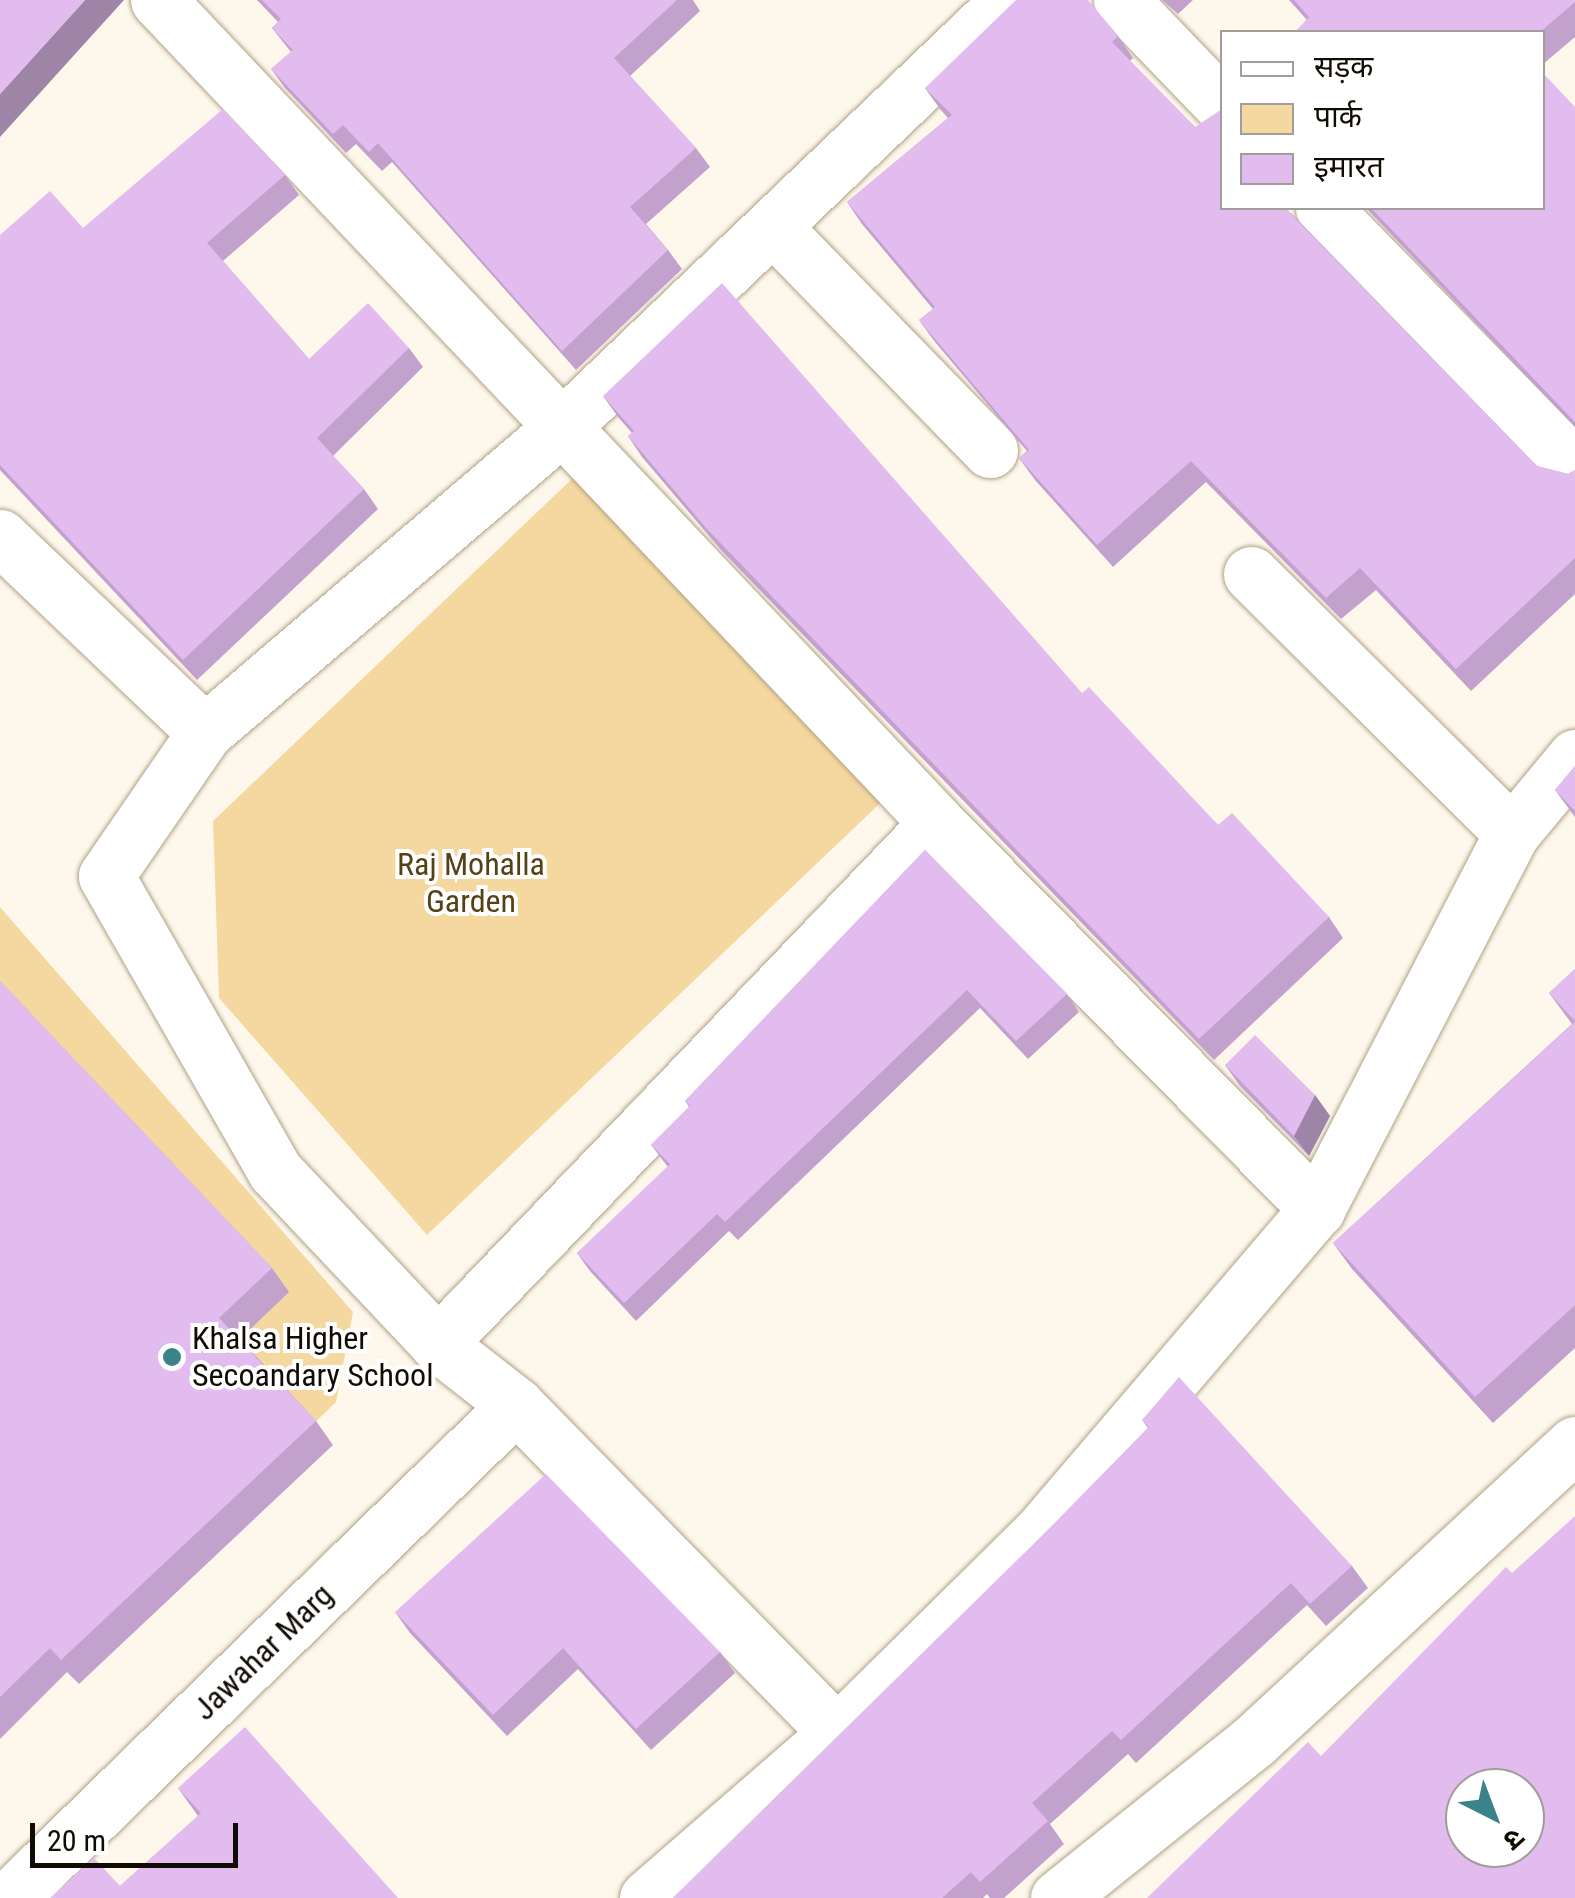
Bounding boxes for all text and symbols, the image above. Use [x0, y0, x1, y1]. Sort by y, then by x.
legend [1220, 30, 1545, 210]
text: सड़क [1314, 49, 1373, 84]
text: पार्क [1314, 99, 1362, 134]
text: इमारत [1314, 149, 1384, 184]
park label: Raj Mohalla Garden [397, 846, 545, 921]
place label: Khalsa Higher Secoandary School [192, 1320, 433, 1395]
marker: Khalsa Higher Secoandary School [161, 1346, 183, 1368]
street label: Jawahar Marg [185, 1576, 341, 1728]
north arrow [1445, 1768, 1545, 1868]
scale bar [35, 1803, 242, 1865]
text: उ [1497, 1821, 1531, 1857]
text: 20 m [47, 1823, 106, 1858]

